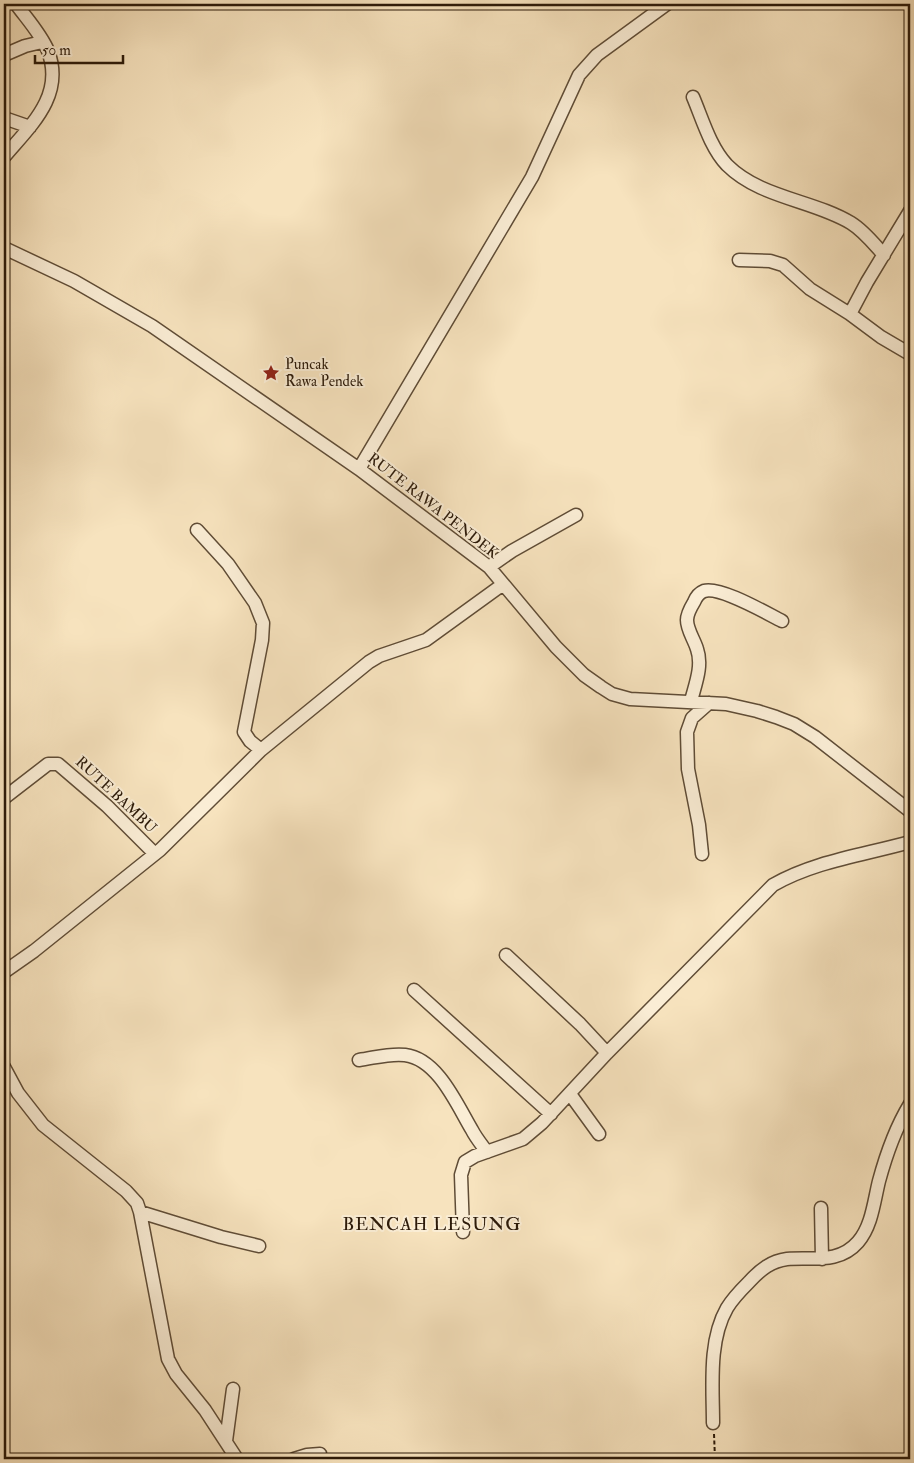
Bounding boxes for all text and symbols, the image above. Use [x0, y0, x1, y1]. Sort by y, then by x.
scale bar [35, 32, 122, 64]
text: 50 m [42, 41, 71, 60]
place label: Puncak Rawa Pendek [285, 355, 363, 391]
place icon: Puncak Rawa Pendek [261, 363, 281, 383]
street label: RUTE RAWA PENDEK [364, 449, 503, 563]
street label: RUTE BAMBU [71, 753, 161, 838]
district label: BENCAH LESUNG [343, 1213, 521, 1236]

